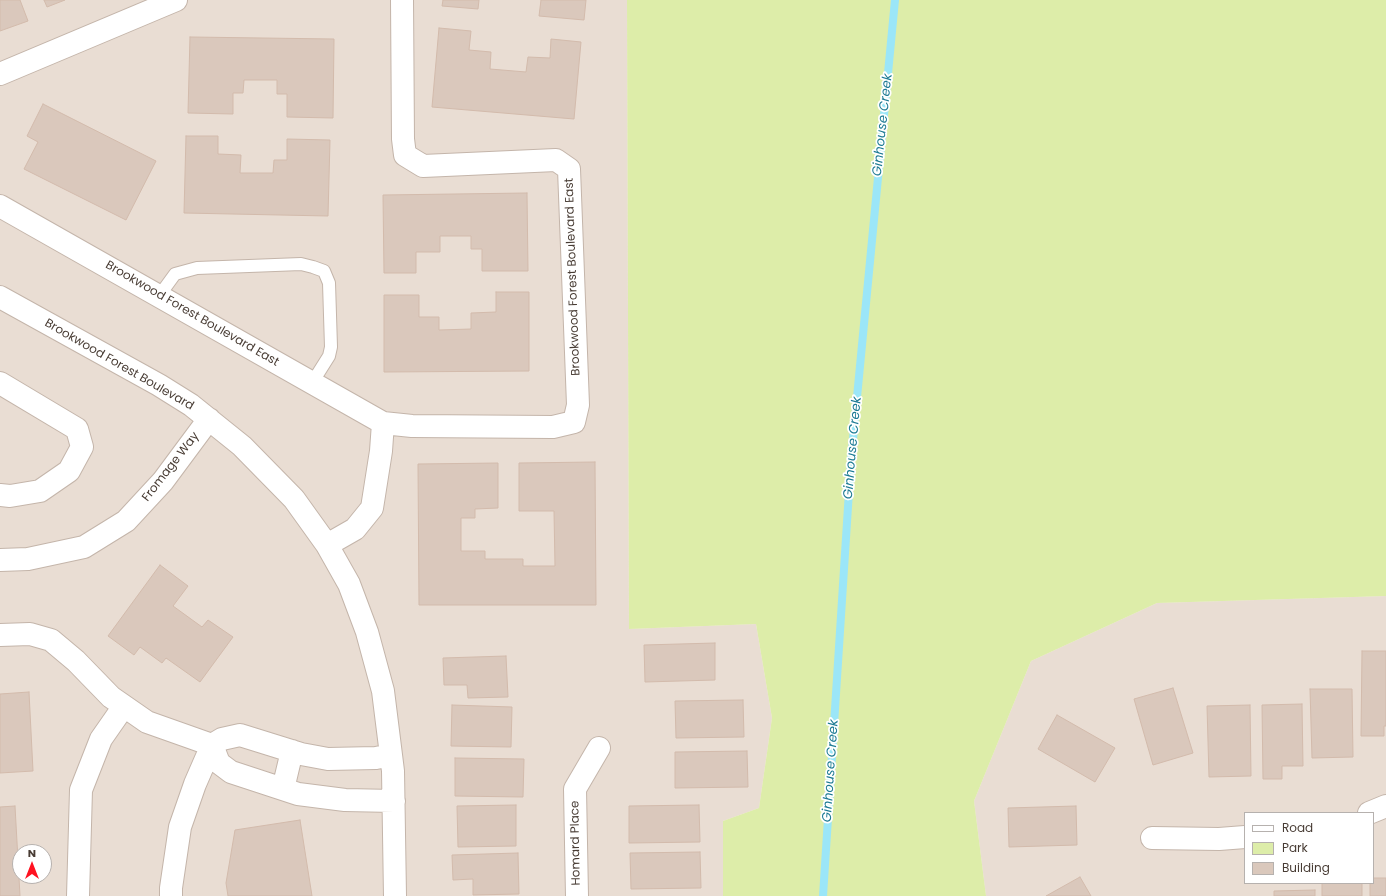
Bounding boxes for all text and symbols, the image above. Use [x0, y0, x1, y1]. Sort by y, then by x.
water label: Ginhouse Creek [870, 73, 896, 177]
street label: Brookwood Forest Boulevard East [562, 178, 584, 376]
street label: Brookwood Forest Boulevard East [103, 258, 281, 370]
street label: Brookwood Forest Boulevard [42, 316, 196, 414]
water label: Ginhouse Creek [841, 396, 865, 500]
street label: Fromage Way [139, 429, 203, 505]
water label: Ginhouse Creek [820, 719, 842, 823]
street label: Homard Place [568, 800, 584, 886]
legend [1244, 812, 1374, 884]
text: Road [1282, 819, 1313, 836]
text: Park [1282, 839, 1308, 856]
north arrow [12, 844, 52, 884]
text: N [28, 845, 36, 861]
text: Building [1282, 859, 1330, 876]

